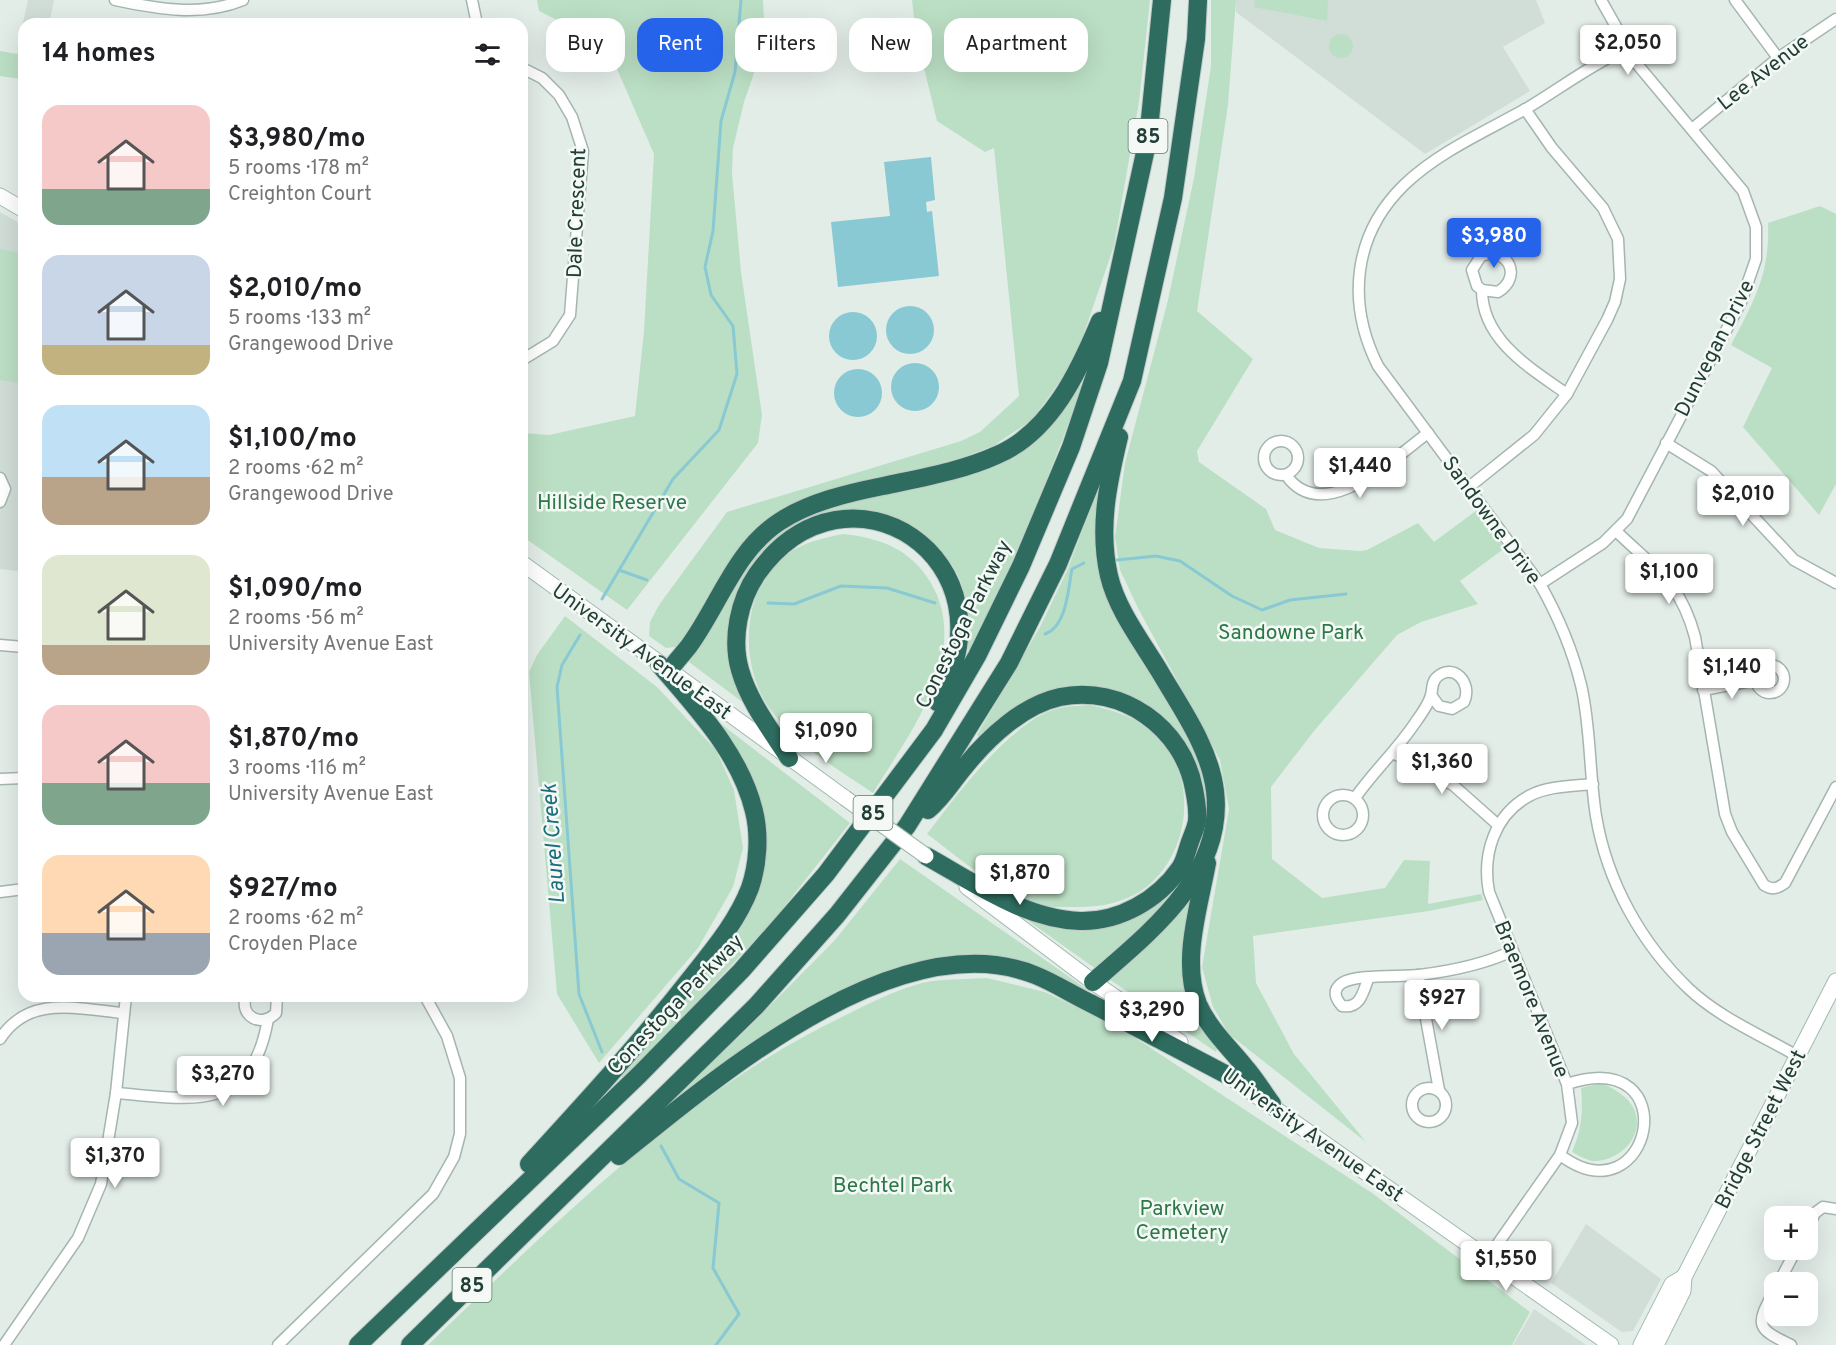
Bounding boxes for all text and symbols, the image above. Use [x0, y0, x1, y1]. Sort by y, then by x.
chip: Buy [546, 18, 625, 72]
chip: Rent [637, 18, 723, 72]
chip: Filters [735, 18, 837, 72]
chip: New [849, 18, 932, 72]
chip: Apartment [944, 18, 1088, 72]
pin: $2,050 [1579, 25, 1677, 76]
street label: Lee Avenue [1713, 29, 1815, 117]
text: $2,050 [1594, 31, 1662, 57]
text: 14 homes [42, 38, 156, 71]
icon: filters [471, 38, 504, 71]
road number: 85 [1128, 119, 1168, 153]
text: $3,980/mo [228, 123, 365, 156]
icon: home [90, 129, 162, 201]
street label: Dale Crescent [562, 147, 593, 279]
text: 5 rooms · 178 m² [228, 156, 369, 182]
text: Creighton Court [228, 182, 372, 208]
pin: $3,980 [1445, 218, 1543, 269]
text: $3,980 [1461, 224, 1527, 250]
text: $2,010/mo [228, 273, 362, 306]
street label: Dunvegan Drive [1669, 276, 1761, 422]
icon: home [90, 279, 162, 351]
text: 5 rooms · 133 m² [228, 306, 371, 332]
text: Grangewood Drive [228, 332, 394, 358]
text: $1,100/mo [228, 423, 357, 456]
icon: home [90, 429, 162, 501]
pin: $1,440 [1311, 448, 1409, 499]
street label: Sandowne Drive [1435, 451, 1547, 590]
text: $1,440 [1328, 454, 1392, 480]
text: 2 rooms · 62 m² [228, 456, 364, 482]
pin: $2,010 [1694, 476, 1792, 527]
text: Grangewood Drive [228, 482, 394, 508]
text: $2,010 [1711, 482, 1775, 508]
park label: Hillside Reserve [537, 490, 687, 517]
street label: Conestoga Parkway [910, 536, 1019, 714]
pin: $1,100 [1620, 554, 1718, 605]
text: $1,100 [1639, 560, 1699, 586]
text: $1,090/mo [228, 573, 362, 606]
street label: University Avenue East [546, 578, 736, 727]
icon: home [90, 579, 162, 651]
text: 2 rooms · 56 m² [228, 606, 364, 632]
park label: Sandowne Park [1218, 620, 1364, 647]
text: University Avenue East [228, 632, 434, 658]
pin: $1,140 [1683, 649, 1781, 700]
text: $1,140 [1702, 655, 1762, 681]
pin: $1,090 [777, 713, 875, 764]
text: $1,090 [794, 719, 858, 745]
text: $1,870/mo [228, 723, 359, 756]
icon: home [90, 729, 162, 801]
pin: $1,360 [1393, 744, 1491, 795]
text: $1,360 [1411, 750, 1473, 776]
text: 3 rooms · 116 m² [228, 756, 366, 782]
text: University Avenue East [228, 782, 434, 808]
water label: Laurel Creek [537, 782, 572, 905]
road number: 85 [854, 796, 892, 830]
pin: $1,870 [971, 855, 1069, 906]
text: $1,870 [989, 861, 1051, 887]
text: $927/mo [228, 873, 338, 906]
icon: home [90, 879, 162, 951]
text: 2 rooms · 62 m² [228, 906, 364, 932]
street label: Braemore Avenue [1487, 917, 1574, 1082]
street label: Conestoga Parkway [602, 929, 750, 1081]
text: Croyden Place [228, 932, 358, 958]
pin: $927 [1406, 980, 1478, 1031]
text: $927 [1418, 986, 1466, 1012]
pin: $3,290 [1103, 992, 1201, 1043]
text: $3,290 [1119, 998, 1185, 1024]
street label: Bridge Street West [1710, 1046, 1813, 1214]
pin: $3,270 [174, 1056, 272, 1107]
text: $3,270 [191, 1062, 255, 1088]
street label: University Avenue East [1216, 1063, 1408, 1209]
pin: $1,370 [66, 1138, 164, 1189]
text: $1,370 [85, 1144, 145, 1170]
park label: Bechtel Park [833, 1173, 953, 1200]
park label: Parkview Cemetery [1135, 1196, 1229, 1247]
map controls [1764, 1206, 1818, 1326]
button: + [1764, 1206, 1818, 1260]
pin: $1,550 [1457, 1241, 1555, 1292]
text: $1,550 [1475, 1247, 1537, 1273]
road number: 85 [452, 1268, 492, 1302]
button: − [1764, 1272, 1818, 1326]

